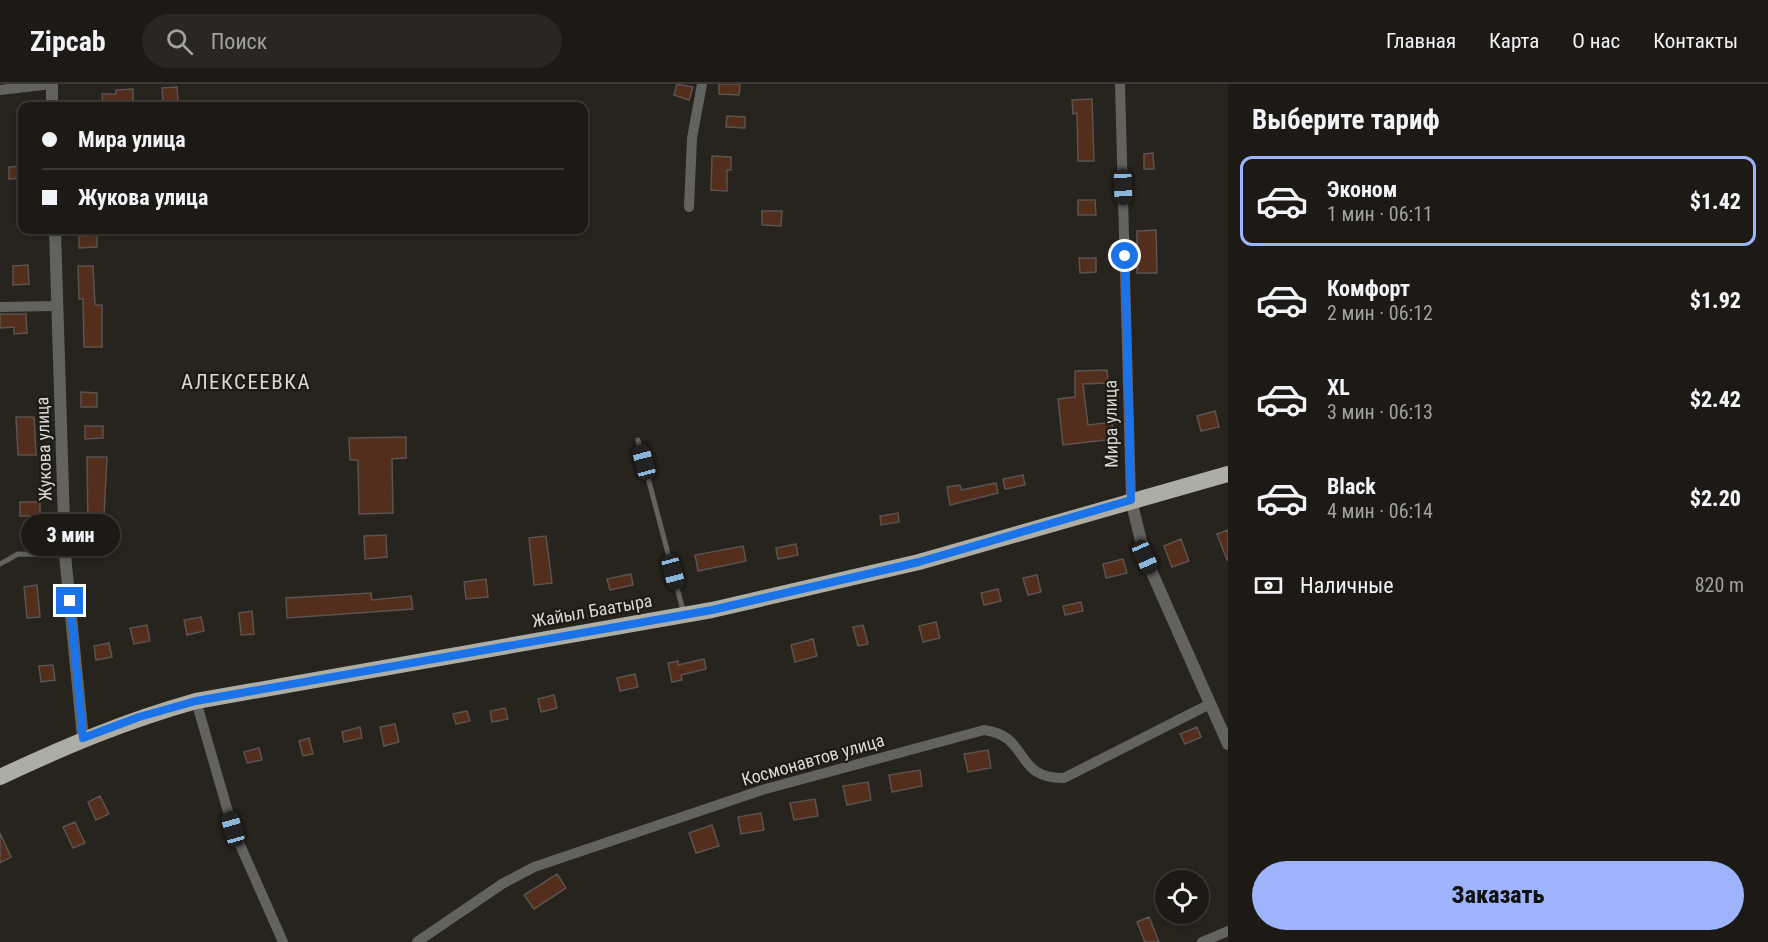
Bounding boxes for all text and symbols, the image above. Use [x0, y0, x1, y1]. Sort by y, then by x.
search box [142, 14, 562, 68]
text: Zipcab [30, 25, 106, 58]
icon: search [163, 25, 196, 58]
text: Поиск [211, 29, 267, 54]
text: Главная [1386, 29, 1456, 53]
text: Карта [1489, 29, 1539, 53]
text: О нас [1572, 29, 1620, 53]
text: Контакты [1653, 29, 1738, 53]
text: Выберите тариф [1252, 104, 1440, 136]
text: Мира улица [78, 127, 186, 152]
car [1113, 169, 1133, 205]
icon: car [1255, 174, 1309, 228]
text: Эконом [1327, 177, 1397, 202]
text: Жукова улица [78, 185, 208, 210]
text: $1.42 [1690, 189, 1741, 214]
text: 1 мин · 06:11 [1327, 202, 1433, 226]
route start [1111, 242, 1138, 269]
icon: car [1255, 273, 1309, 327]
text: Комфорт [1327, 276, 1410, 301]
text: $1.92 [1690, 288, 1741, 313]
text: 2 мин · 06:12 [1327, 301, 1433, 325]
district label: АЛЕКСЕЕВКА [181, 370, 311, 394]
icon: car [1255, 372, 1309, 426]
text: XL [1327, 375, 1350, 400]
street label: Мира улица [1099, 380, 1122, 468]
text: $2.42 [1690, 387, 1741, 412]
street label: Жукова улица [31, 397, 56, 502]
text: 3 мин · 06:13 [1327, 400, 1433, 424]
car [631, 442, 657, 482]
icon: car [1255, 471, 1309, 525]
text: Black [1327, 474, 1376, 499]
text: $2.20 [1690, 486, 1741, 511]
text: 4 мин · 06:14 [1327, 499, 1433, 523]
callout: 3 мин [20, 514, 119, 556]
text: 3 мин [47, 523, 94, 547]
car [1129, 537, 1161, 577]
car [660, 552, 686, 592]
icon: cash [1252, 569, 1285, 602]
text: Наличные [1300, 573, 1394, 598]
text: 820 m [1695, 573, 1744, 597]
route end [56, 587, 83, 614]
street label: Жайыл Баатыра [530, 590, 654, 631]
street label: Космонавтов улица [739, 729, 887, 790]
car [219, 809, 247, 849]
button: Заказать [1252, 861, 1744, 930]
map controls [1155, 870, 1209, 924]
button: locate [1155, 870, 1209, 924]

